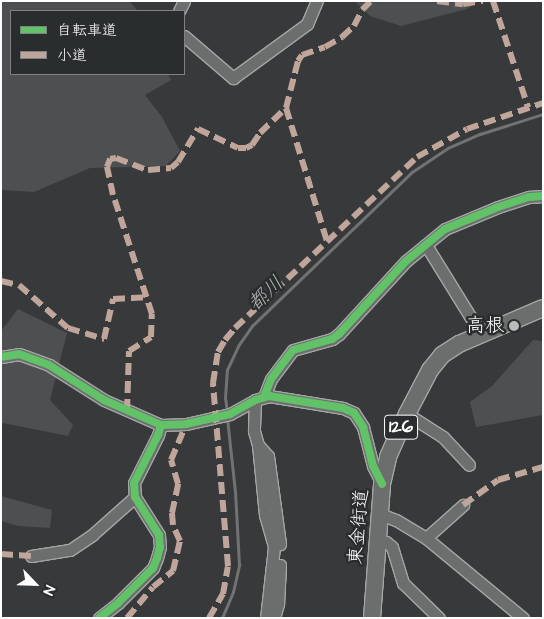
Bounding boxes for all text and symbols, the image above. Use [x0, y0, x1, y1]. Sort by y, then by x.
legend [10, 10, 185, 75]
text: 自転車道 [57, 20, 117, 41]
text: 小道 [57, 45, 87, 66]
water label: 都川 [243, 271, 289, 317]
place label: 高根 [466, 315, 504, 337]
marker: 高根 [508, 320, 520, 332]
road number: 126 [384, 412, 418, 442]
street label: 東金街道 [344, 488, 374, 566]
north arrow [10, 559, 60, 609]
text: N [38, 582, 60, 598]

